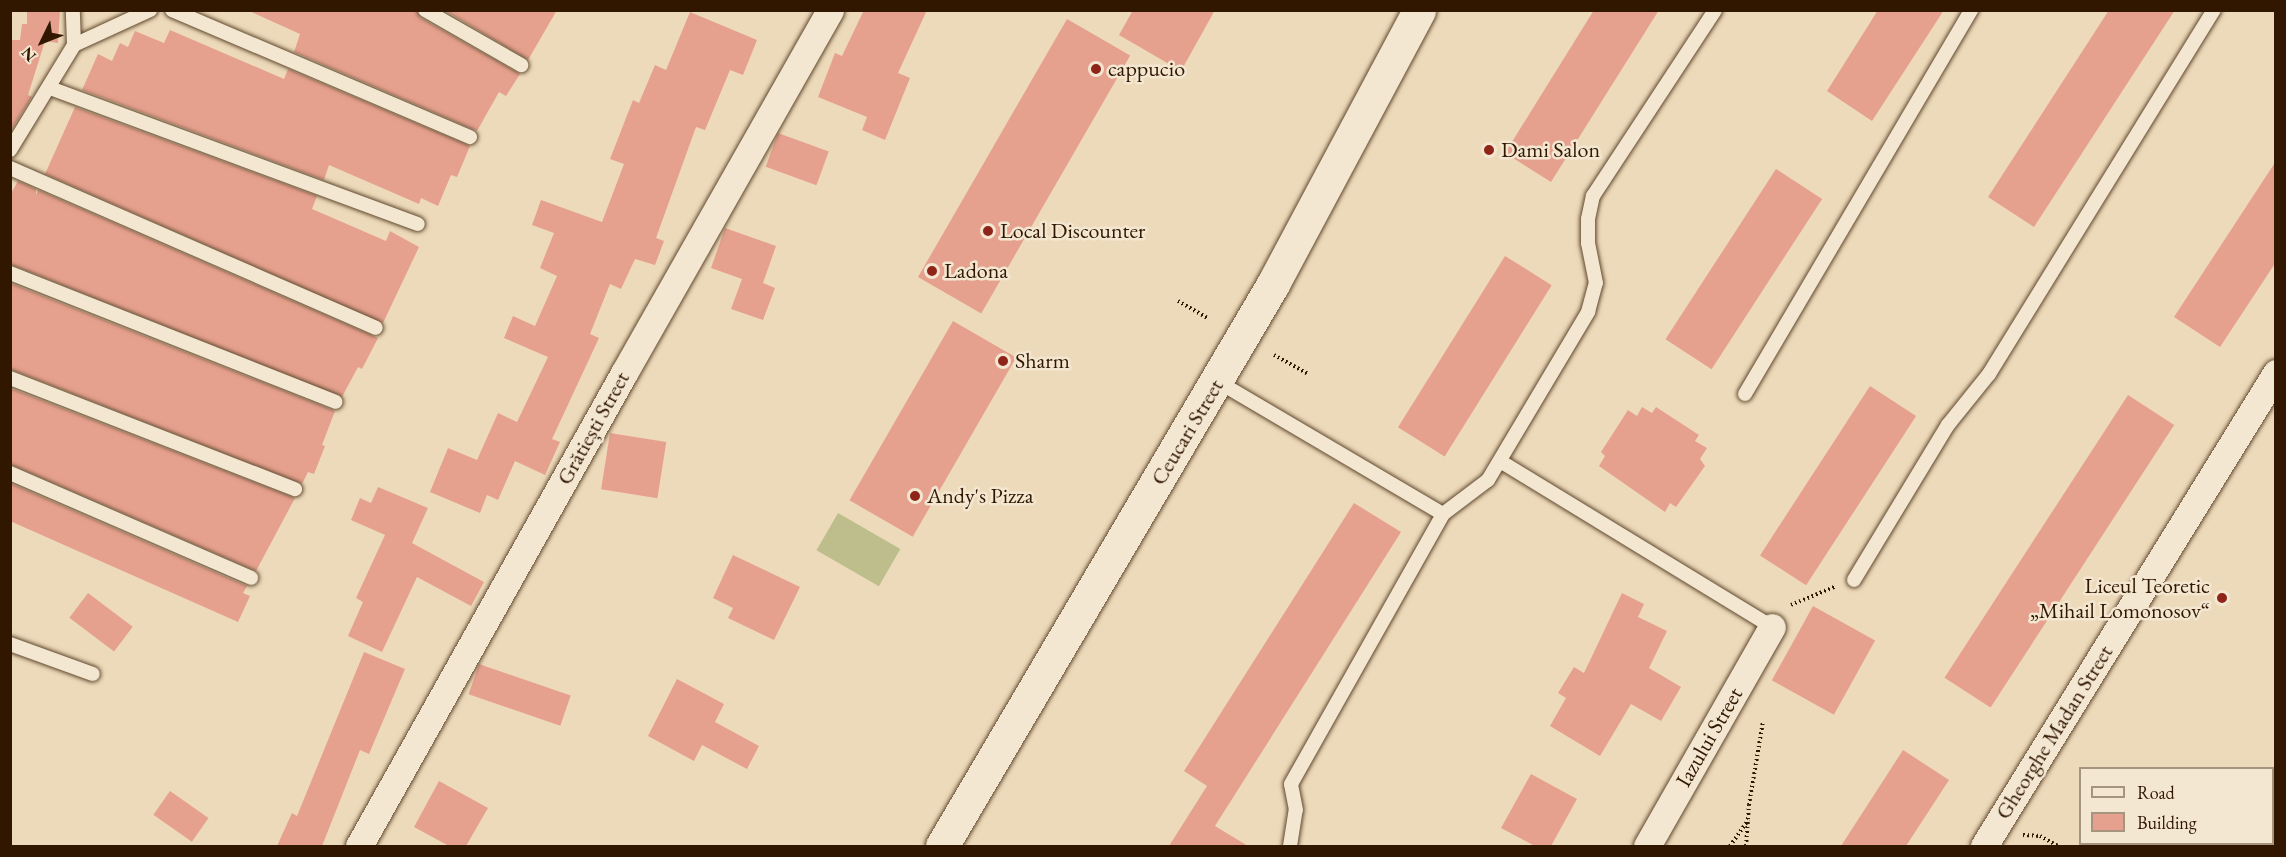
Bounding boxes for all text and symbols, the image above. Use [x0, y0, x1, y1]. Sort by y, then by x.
north arrow [12, 12, 72, 72]
text: N [16, 43, 41, 67]
place label: cappucio [1108, 56, 1185, 82]
marker: cappucio [1089, 62, 1103, 76]
place label: Dami Salon [1501, 137, 1600, 163]
marker: Dami Salon [1482, 143, 1496, 157]
place label: Local Discounter [1000, 218, 1145, 244]
marker: Local Discounter [981, 224, 995, 238]
place label: Ladona [944, 258, 1008, 284]
marker: Ladona [925, 264, 939, 278]
place label: Sharm [1015, 348, 1070, 374]
marker: Sharm [996, 354, 1010, 368]
street label: Grătiești Street [551, 367, 635, 489]
street label: Ceucari Street [1145, 374, 1229, 490]
place label: Andy's Pizza [927, 483, 1033, 509]
marker: Andy's Pizza [908, 489, 922, 503]
place label: Liceul Teoretic „Mihail Lomonosov“ [2030, 572, 2210, 624]
marker: Liceul Teoretic „Mihail Lomonosov“ [2215, 591, 2229, 605]
street label: Gheorghe Madan Street [1990, 640, 2118, 824]
street label: Iazului Street [1670, 682, 1748, 792]
legend [2079, 767, 2274, 845]
text: Road [2137, 781, 2175, 804]
text: Building [2137, 811, 2197, 834]

